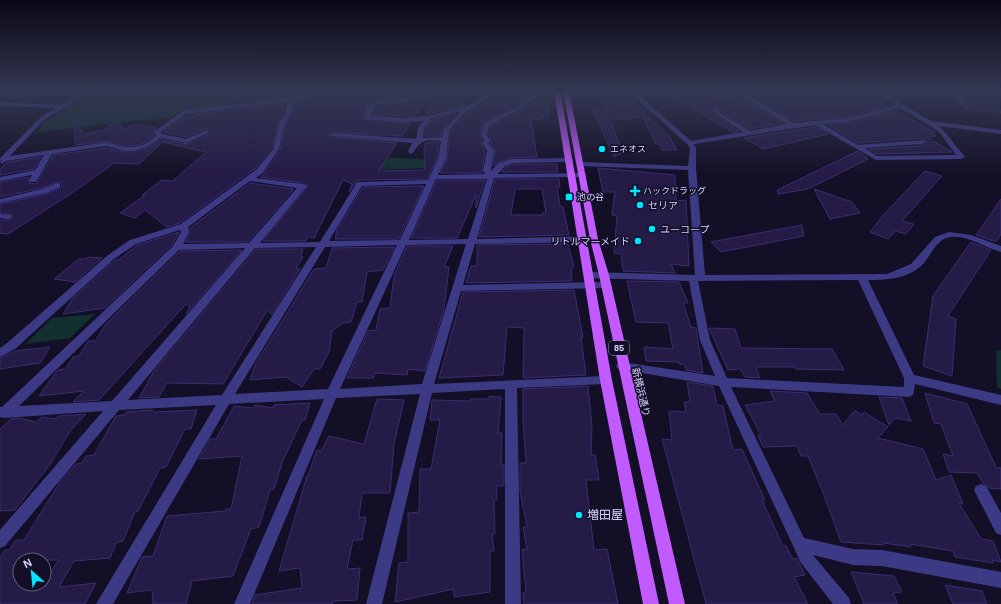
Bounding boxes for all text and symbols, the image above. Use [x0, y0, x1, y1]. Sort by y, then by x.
marker: エネオス [597, 144, 607, 154]
place label: エネオス [610, 144, 646, 154]
marker: ハックドラッグ [630, 186, 640, 196]
place label: ハックドラッグ [643, 186, 706, 196]
marker: 池の谷 [564, 192, 574, 202]
place label: 池の谷 [577, 192, 604, 202]
marker: セリア [635, 200, 645, 210]
place label: セリア [648, 200, 678, 211]
marker: ユーコープ [647, 224, 657, 234]
place label: ユーコープ [660, 224, 709, 235]
place label: リトルマーメイド [550, 236, 630, 247]
marker: リトルマーメイド [633, 236, 643, 246]
road number: 85 [609, 341, 629, 355]
street label: 新横浜通り [630, 366, 652, 418]
place label: 増田屋 [587, 508, 623, 522]
marker: 増田屋 [574, 510, 584, 520]
north arrow [12, 552, 52, 592]
text: N [21, 556, 34, 570]

